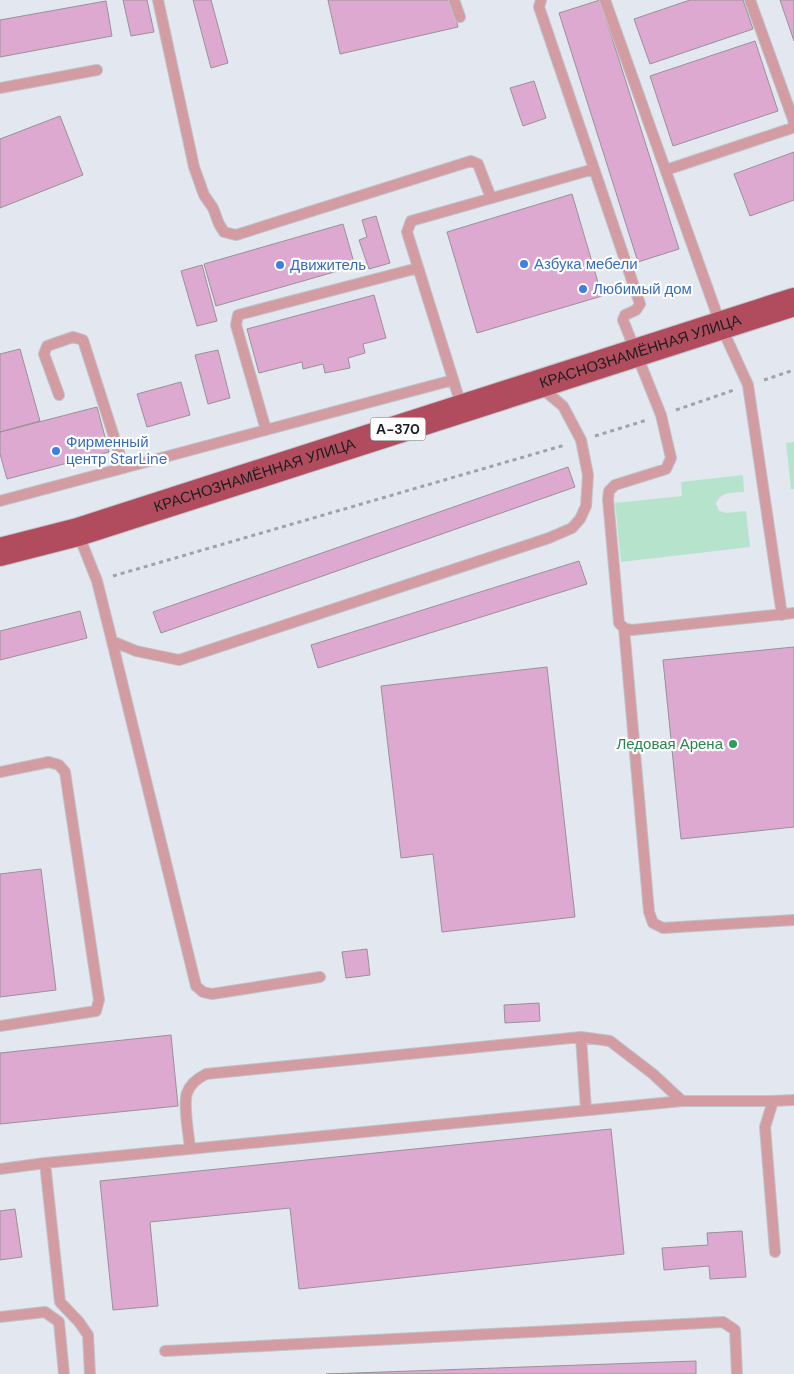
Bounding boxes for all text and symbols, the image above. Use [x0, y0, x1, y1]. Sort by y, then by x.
place label: Азбука мебели [534, 254, 638, 274]
place label: Движитель [290, 255, 366, 275]
marker: Азбука мебели [518, 258, 530, 270]
marker: Движитель [274, 259, 286, 271]
place label: Любимый дом [593, 279, 692, 299]
marker: Любимый дом [577, 283, 589, 295]
street label: КРАСНОЗНАМЁННАЯ УЛИЦА [537, 310, 743, 393]
road number: А-370 [370, 418, 426, 440]
place label: Фирменный центр StarLine [66, 432, 167, 469]
street label: КРАСНОЗНАМЁННАЯ УЛИЦА [151, 434, 358, 517]
marker: Фирменный центр StarLine [50, 445, 62, 457]
place label: Ледовая Арена [616, 734, 724, 754]
marker: Ледовая Арена [727, 738, 739, 750]

